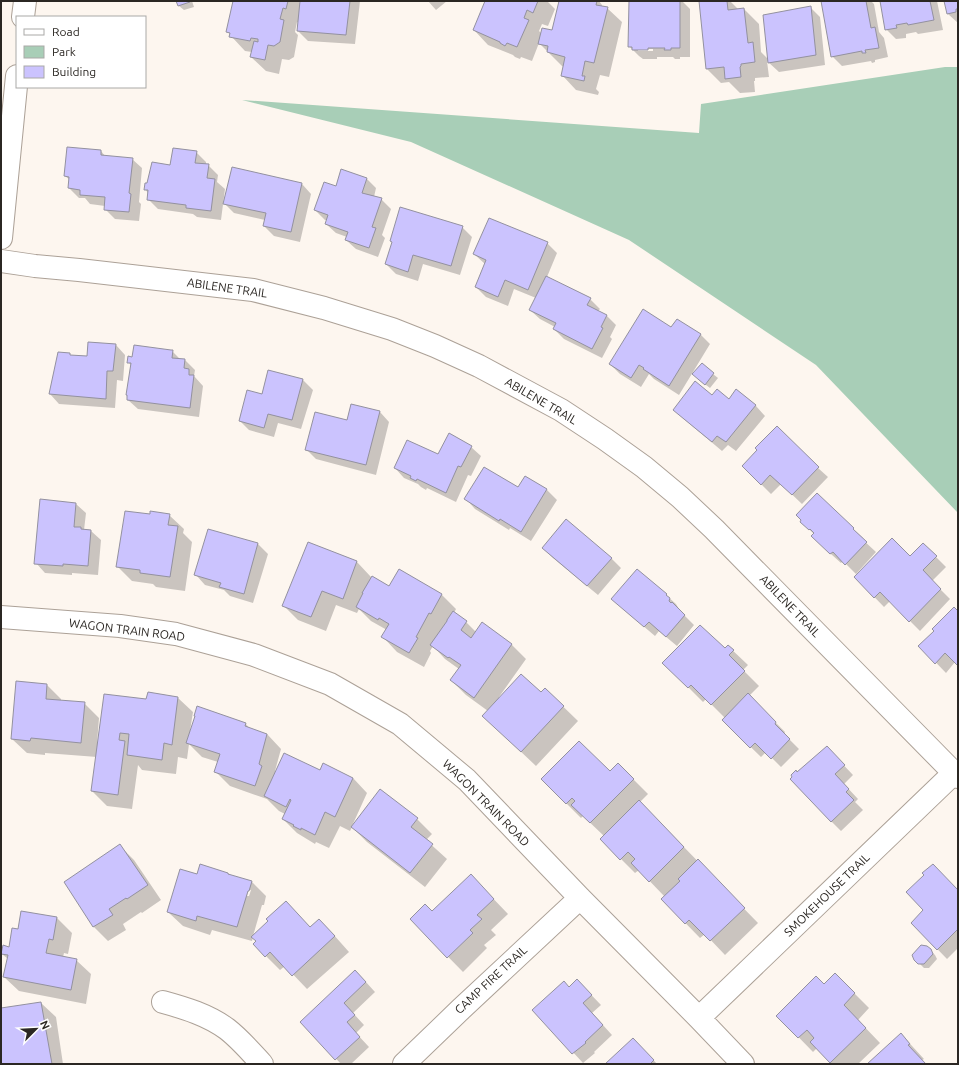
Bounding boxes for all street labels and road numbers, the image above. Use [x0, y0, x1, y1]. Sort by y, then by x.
street label: ABILENE TRAIL [186, 275, 268, 300]
street label: ABILENE TRAIL [503, 375, 580, 426]
street label: ABILENE TRAIL [758, 572, 823, 639]
street label: WAGON TRAIN ROAD [68, 616, 186, 643]
street label: WAGON TRAIN ROAD [440, 757, 532, 849]
street label: SMOKEHOUSE TRAIL [781, 851, 872, 939]
street label: CAMP FIRE TRAIL [452, 943, 529, 1016]

